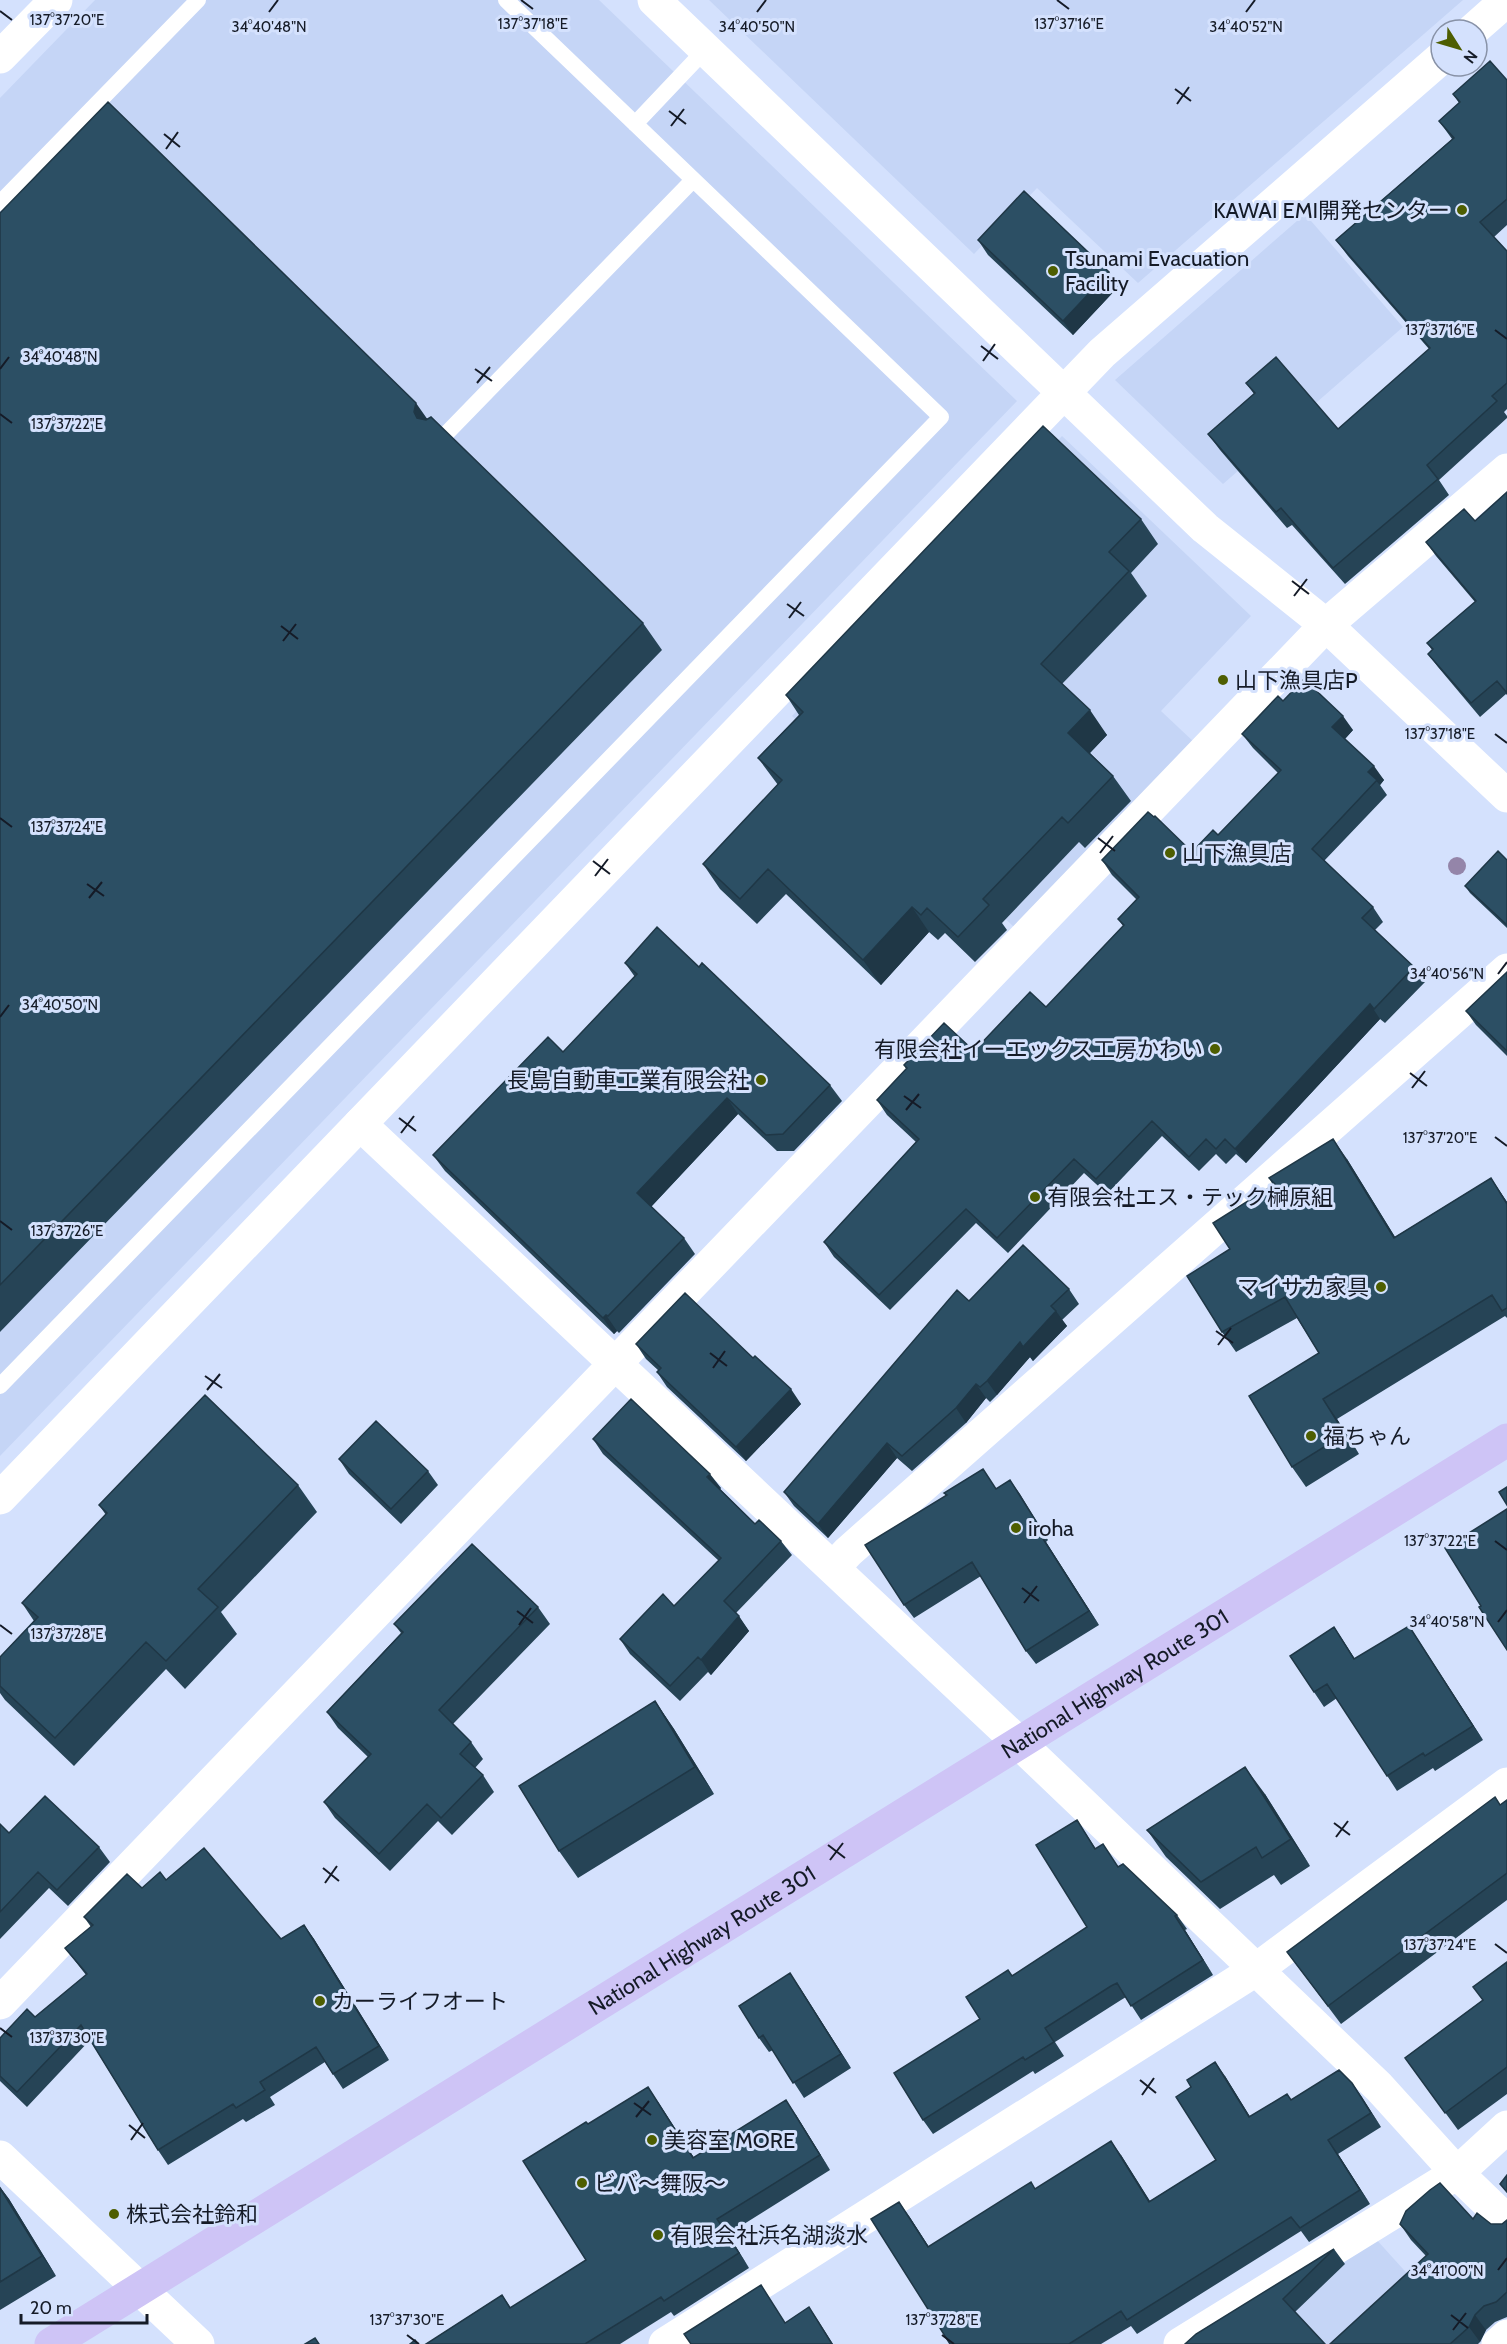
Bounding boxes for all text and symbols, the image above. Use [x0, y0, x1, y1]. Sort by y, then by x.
text: 137°37'20"E [30, 11, 104, 29]
text: 137°37'18"E [498, 15, 568, 33]
text: 137°37'16"E [1034, 15, 1104, 33]
text: 34°40'48"N [231, 18, 307, 36]
text: 34°40'50"N [719, 18, 795, 36]
text: 34°40'52"N [1209, 18, 1283, 36]
north arrow [1429, 18, 1489, 78]
text: N [1460, 46, 1482, 67]
place label: KAWAI EMI開発センター [1213, 197, 1450, 224]
marker: KAWAI EMI開発センター [1455, 203, 1469, 217]
place label: Tsunami Evacuation Facility [1065, 245, 1249, 297]
marker: Tsunami Evacuation Facility [1046, 264, 1060, 278]
text: 137°37'16"E [1405, 321, 1475, 339]
text: 34°40'48"N [22, 348, 98, 366]
text: 137°37'22"E [31, 415, 103, 433]
place label: 山下漁具店P [1235, 667, 1358, 694]
marker: 山下漁具店P [1216, 673, 1230, 687]
text: 137°37'18"E [1405, 725, 1475, 743]
text: 137°37'24"E [31, 818, 103, 836]
place label: 山下漁具店 [1182, 840, 1292, 867]
marker: 山下漁具店 [1163, 846, 1177, 860]
text: 34°40'56"N [1410, 965, 1484, 983]
text: 34°40'50"N [22, 996, 98, 1014]
place label: 有限会社イーエックス工房かわい [874, 1036, 1203, 1063]
marker: 有限会社イーエックス工房かわい [1208, 1042, 1222, 1056]
place label: 長島自動車工業有限会社 [507, 1067, 749, 1094]
marker: 長島自動車工業有限会社 [754, 1073, 768, 1087]
text: 137°37'20"E [1403, 1129, 1477, 1147]
place label: 有限会社エス・テック榊原組 [1047, 1184, 1333, 1211]
marker: 有限会社エス・テック榊原組 [1028, 1190, 1042, 1204]
text: 137°37'26"E [31, 1222, 103, 1240]
place label: マイサカ家具 [1237, 1274, 1369, 1301]
marker: マイサカ家具 [1374, 1280, 1388, 1294]
place label: 福ちゃん [1323, 1423, 1411, 1450]
marker: 福ちゃん [1304, 1429, 1318, 1443]
place label: iroha [1028, 1515, 1074, 1542]
marker: iroha [1009, 1521, 1023, 1535]
text: 137°37'22"E [1404, 1532, 1476, 1550]
street label: National Highway Route 301 [996, 1603, 1233, 1765]
text: 34°40'58"N [1410, 1613, 1484, 1631]
text: 137°37'28"E [30, 1625, 104, 1643]
street label: National Highway Route 301 [584, 1860, 821, 2021]
text: 137°37'24"E [1404, 1936, 1476, 1954]
place label: カーライフオート [332, 1988, 508, 2015]
marker: カーライフオート [313, 1994, 327, 2008]
text: 137°37'30"E [30, 2029, 104, 2047]
place label: 美容室 MORE [664, 2127, 795, 2154]
marker: 美容室 MORE [645, 2133, 659, 2147]
place label: ビバ～舞阪～ [594, 2170, 726, 2197]
marker: ビバ～舞阪～ [575, 2176, 589, 2190]
place label: 株式会社鈴和 [126, 2201, 258, 2228]
marker: 株式会社鈴和 [107, 2207, 121, 2221]
place label: 有限会社浜名湖淡水 [670, 2222, 868, 2249]
marker: 有限会社浜名湖淡水 [651, 2228, 665, 2242]
text: 34°41'00"N [1410, 2262, 1484, 2280]
scale bar [21, 2287, 147, 2325]
text: 20 m [30, 2297, 72, 2319]
text: 137°37'30"E [370, 2311, 444, 2329]
text: 137°37'28"E [905, 2311, 979, 2329]

